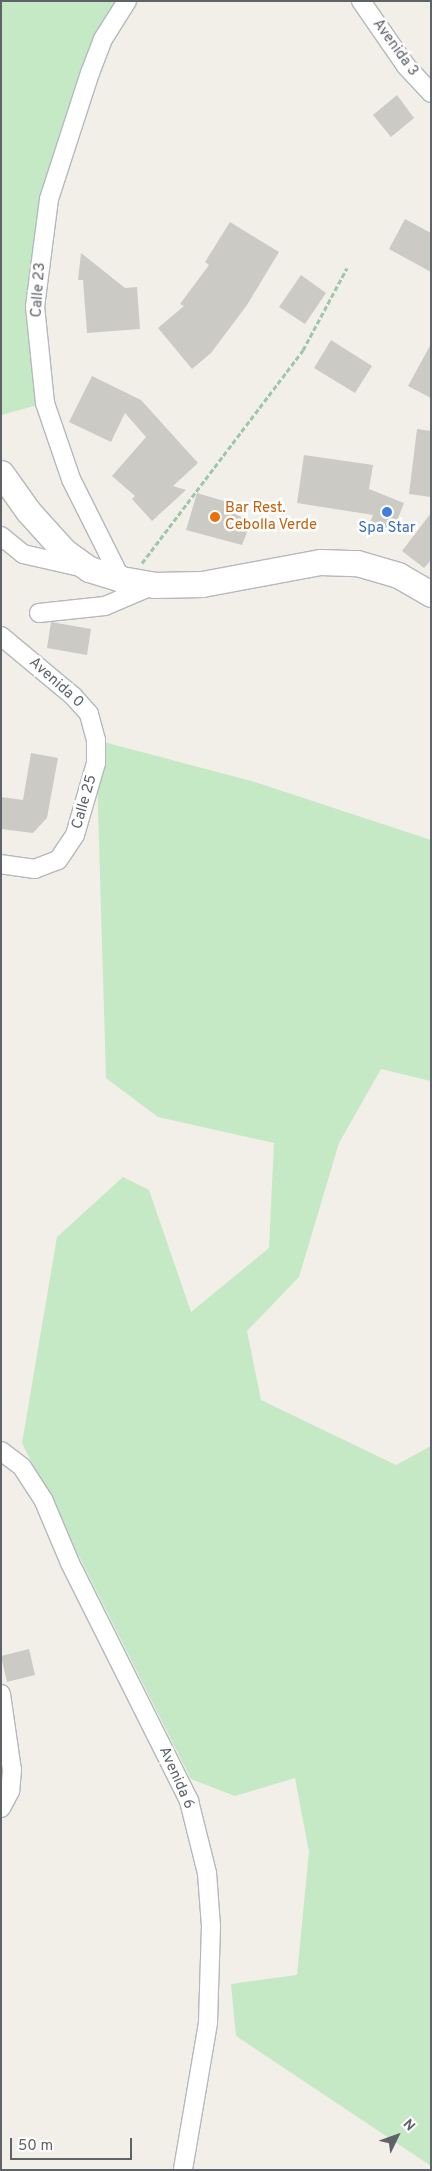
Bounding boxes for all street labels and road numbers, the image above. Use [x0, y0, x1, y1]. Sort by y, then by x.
street label: Avenida 3 [368, 16, 422, 80]
street label: Calle 23 [28, 262, 50, 318]
street label: Avenida 0 [25, 654, 87, 712]
street label: Calle 25 [69, 773, 101, 831]
street label: Avenida 6 [154, 1744, 198, 1812]

